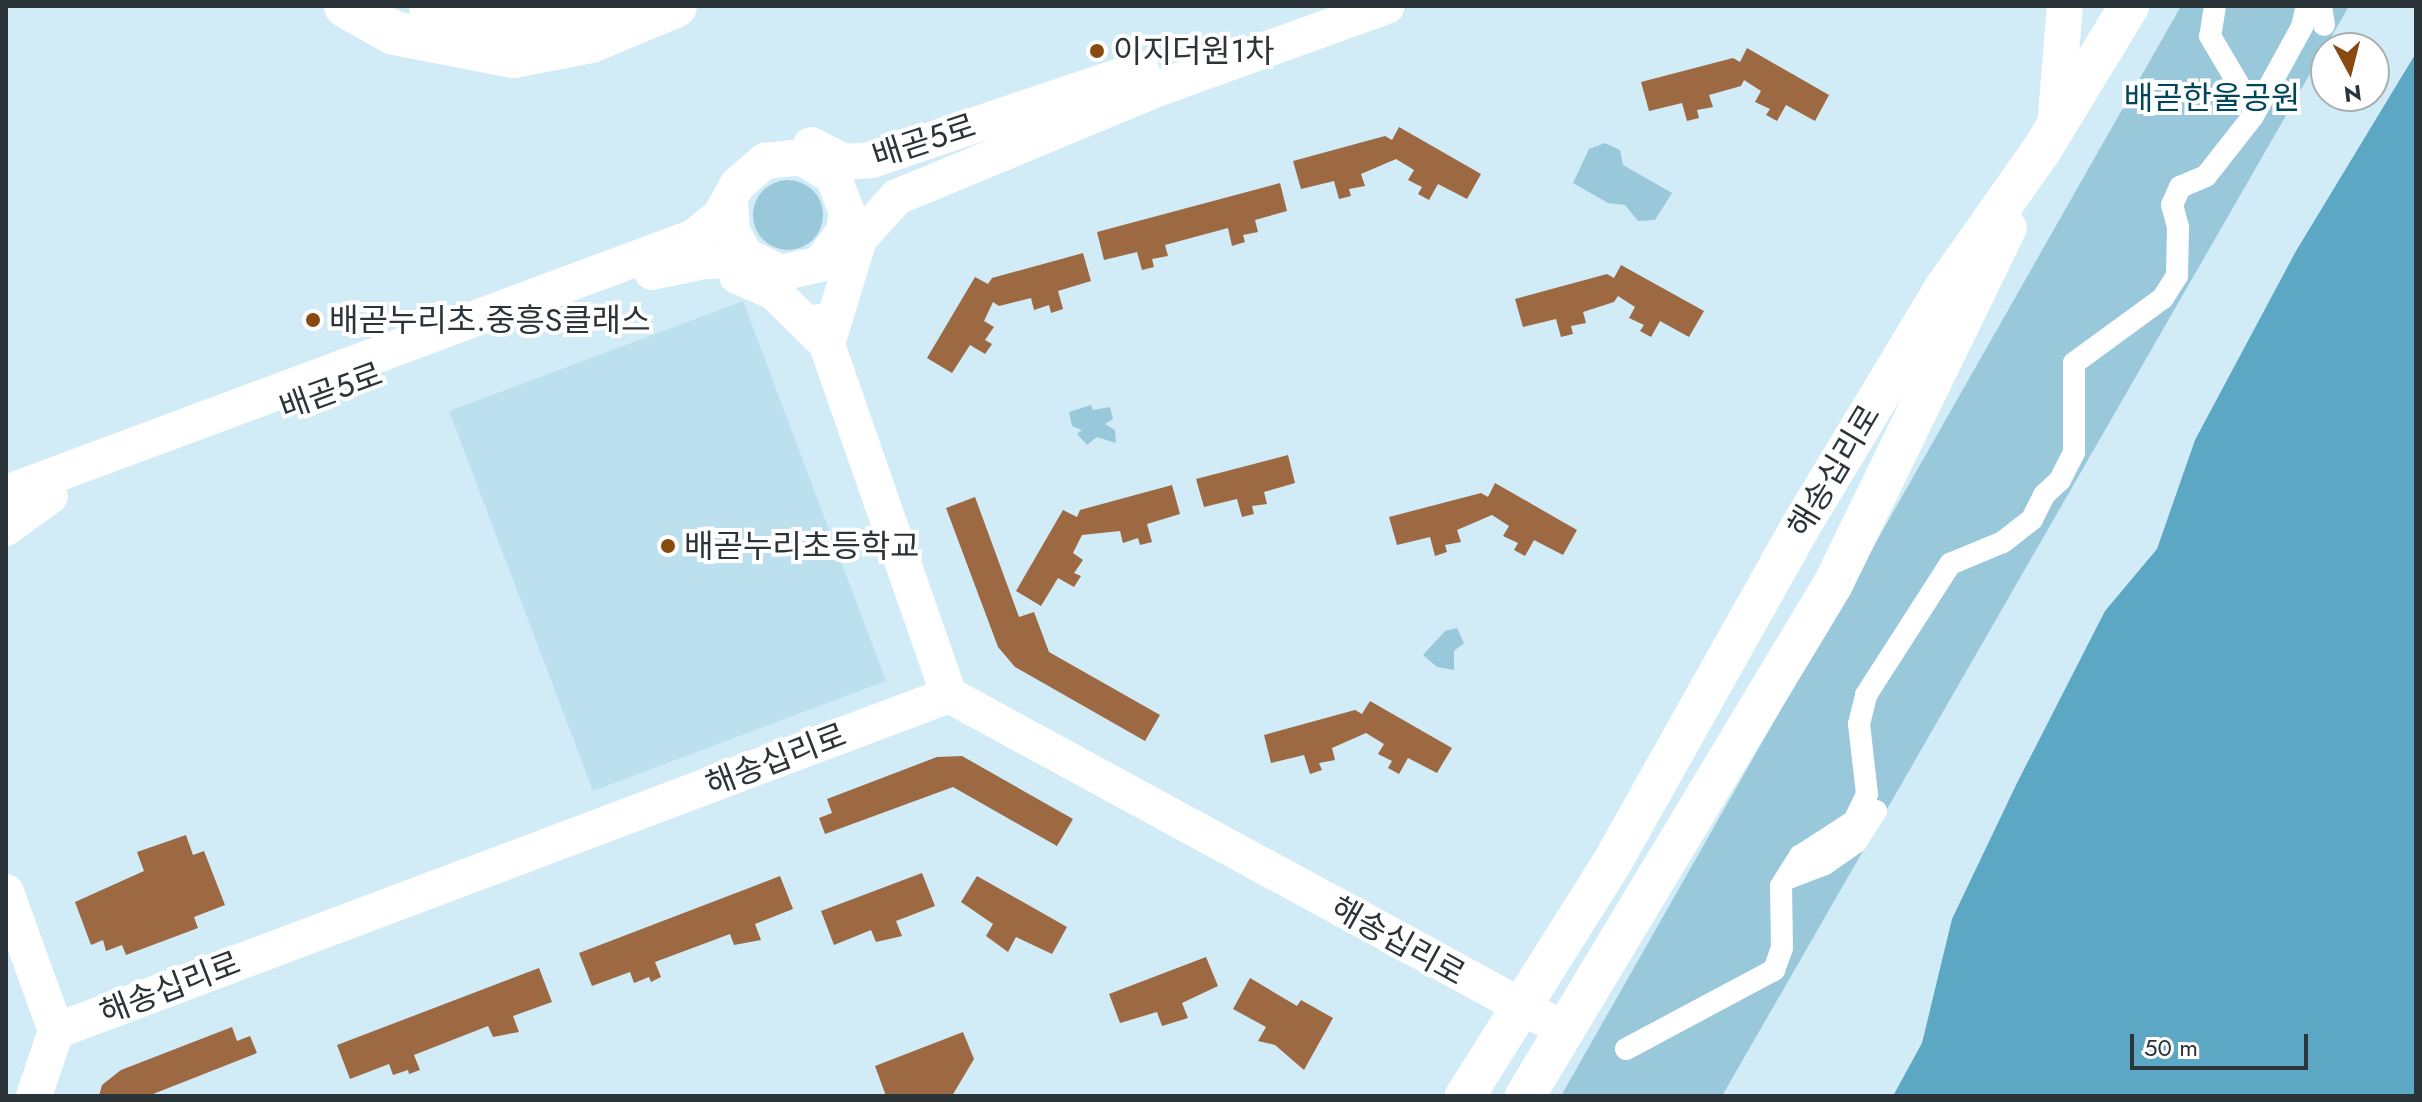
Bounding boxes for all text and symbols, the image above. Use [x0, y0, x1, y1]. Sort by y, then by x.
place label: 이지더원1차 [1113, 32, 1275, 70]
north arrow [2310, 32, 2390, 112]
marker: 이지더원1차 [1088, 42, 1106, 60]
text: N [2342, 77, 2363, 111]
park label: 배곧한울공원 [2124, 79, 2300, 117]
street label: 배곧5로 [867, 106, 981, 176]
place label: 배곧누리초.중흥S클래스 [329, 301, 651, 339]
marker: 배곧누리초.중흥S클래스 [304, 311, 322, 329]
street label: 배곧5로 [274, 355, 388, 427]
street label: 해송십리로 [1780, 398, 1888, 544]
place label: 배곧누리초등학교 [684, 527, 920, 565]
marker: 배곧누리초등학교 [659, 537, 677, 555]
street label: 해송십리로 [700, 716, 852, 804]
street label: 해송십리로 [1324, 889, 1472, 993]
street label: 해송십리로 [94, 944, 246, 1032]
scale bar [2134, 1018, 2312, 1068]
text: 50 m [2144, 1030, 2198, 1065]

